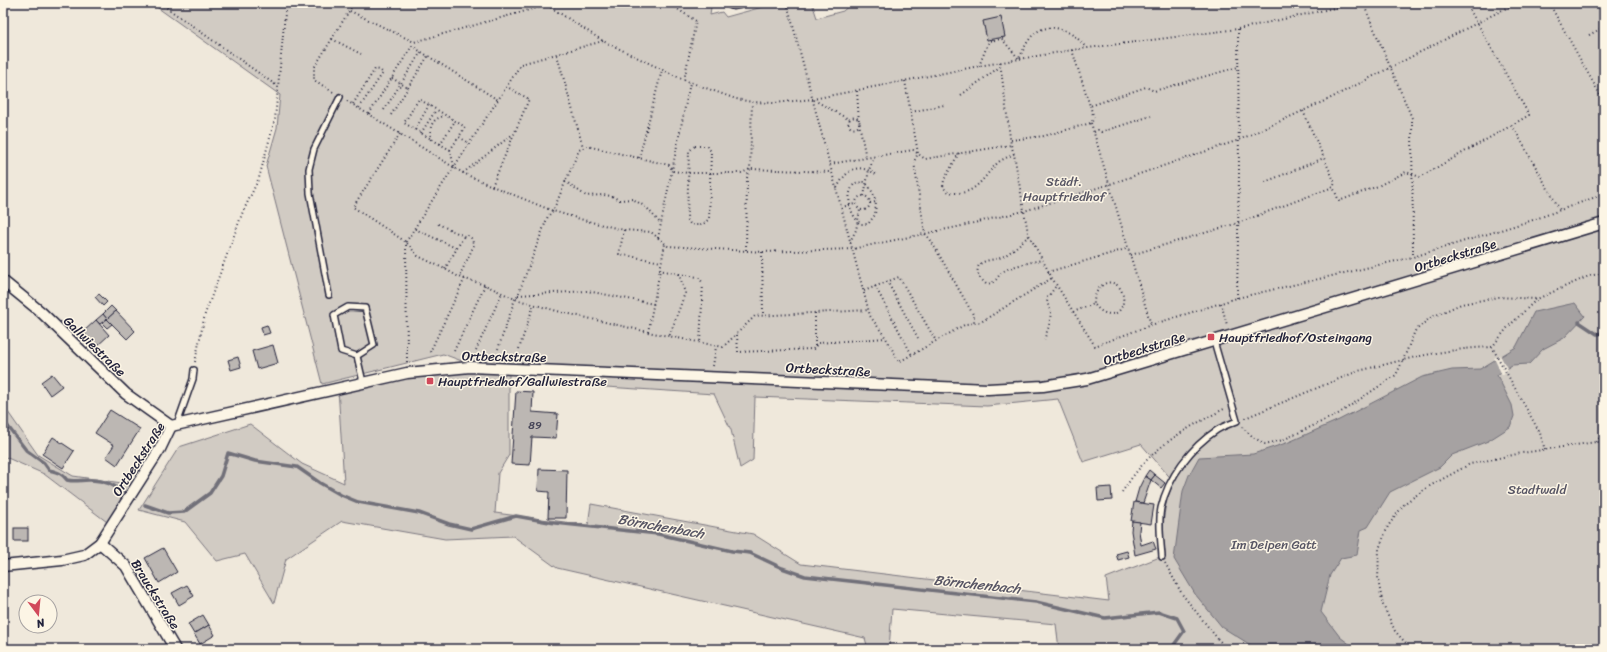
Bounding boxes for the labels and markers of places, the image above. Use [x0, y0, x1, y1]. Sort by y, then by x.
place label: Hauptfriedhof/Osteingang [1219, 326, 1372, 349]
marker: Hauptfriedhof/Osteingang [1206, 332, 1216, 342]
place label: Hauptfriedhof/Gallwiestraße [438, 370, 607, 393]
marker: Hauptfriedhof/Gallwiestraße [425, 376, 435, 386]

